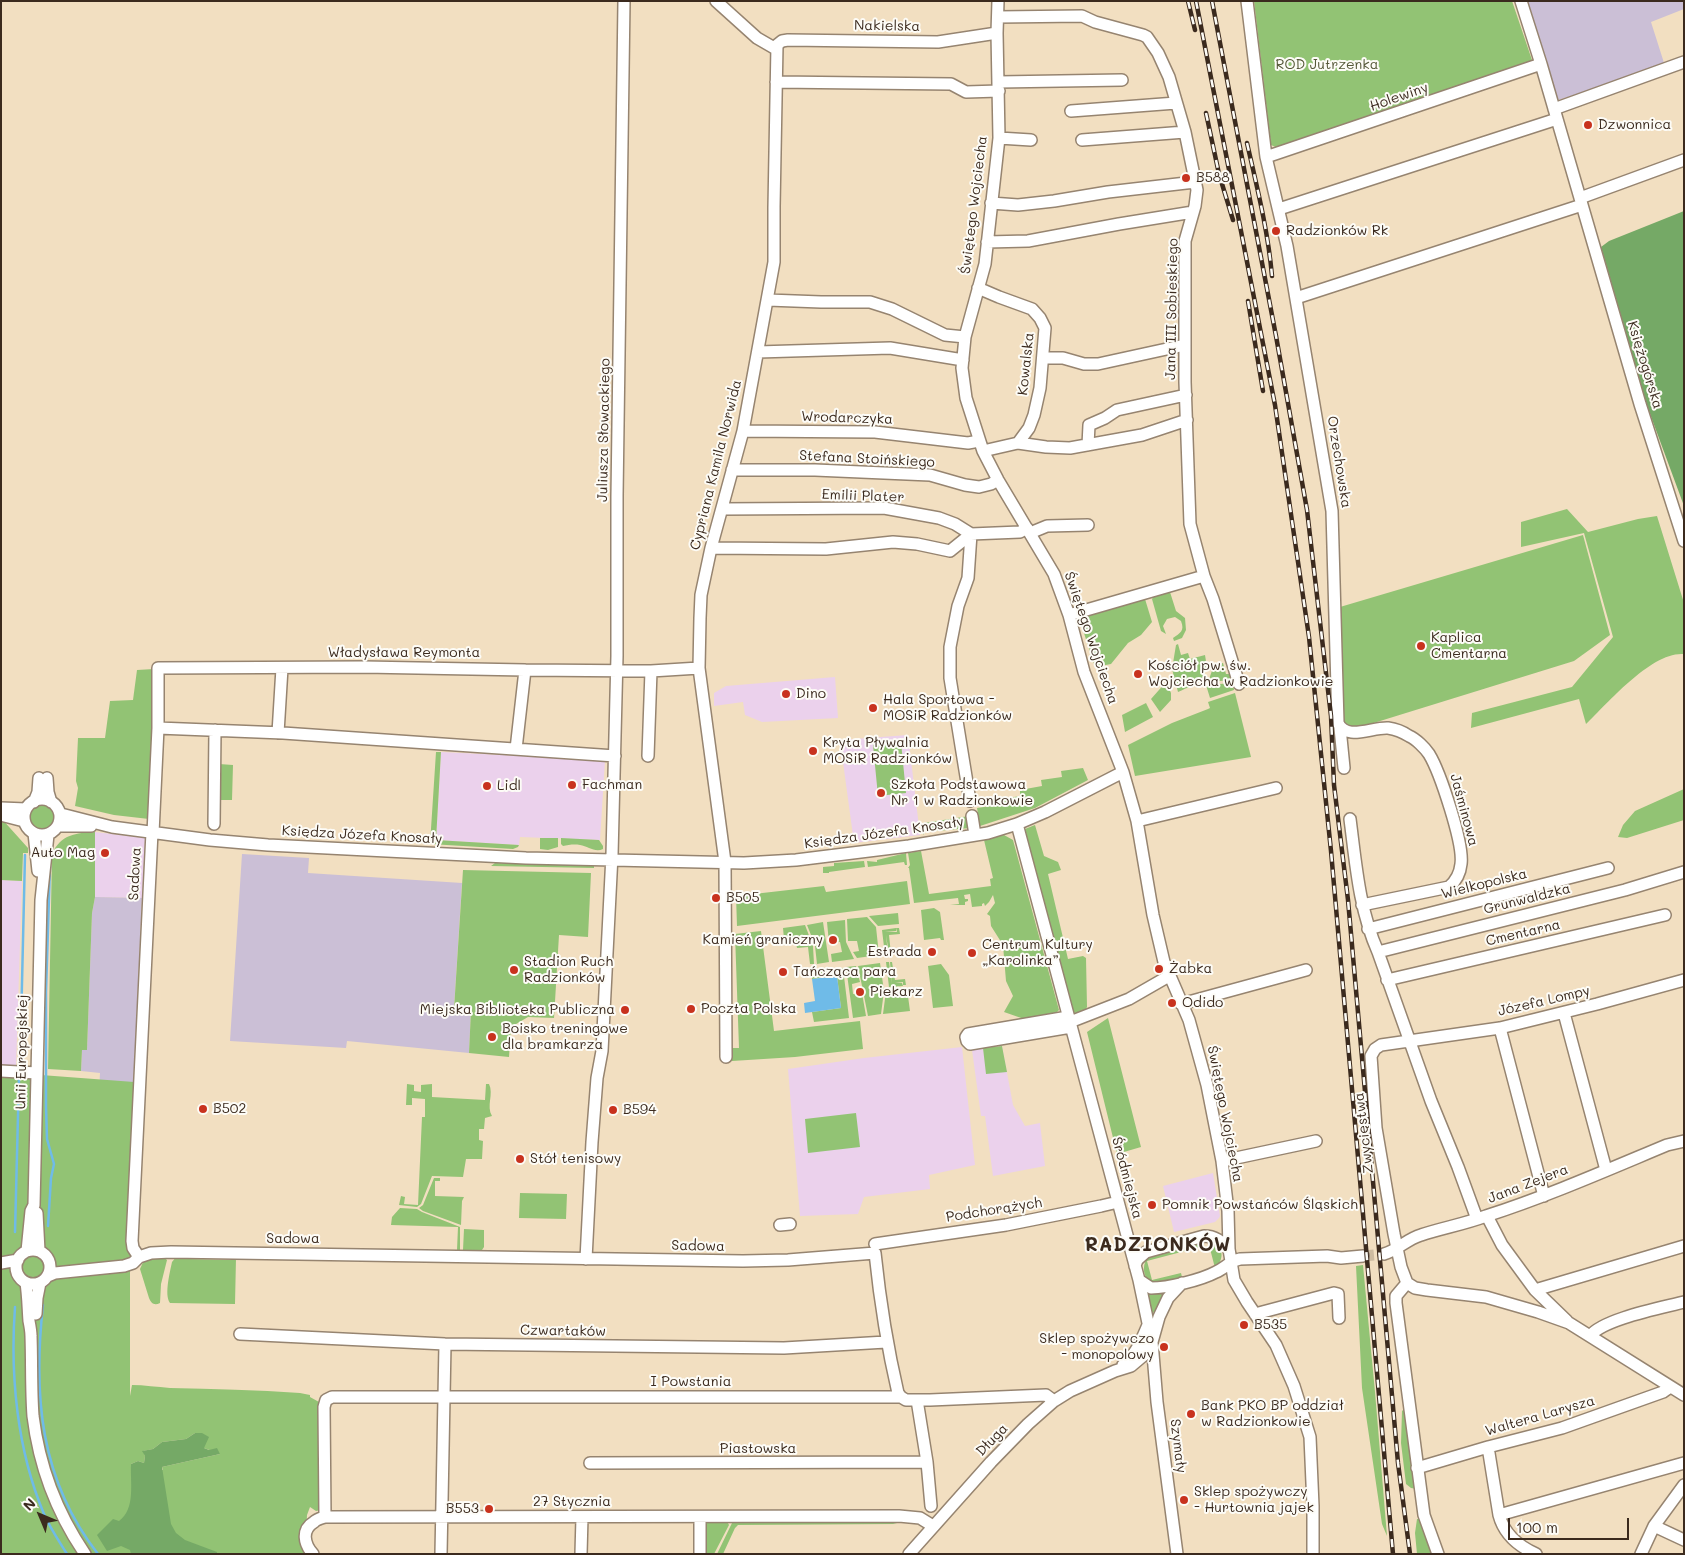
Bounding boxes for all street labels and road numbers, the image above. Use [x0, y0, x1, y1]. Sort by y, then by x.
street label: Nakielska [854, 17, 920, 35]
street label: Holewiny [1368, 79, 1430, 115]
street label: Świętego Wojciecha [957, 135, 991, 275]
street label: Jana III Sobieskiego [1162, 238, 1182, 380]
street label: Księżogórska [1624, 319, 1666, 411]
street label: Kowalska [1014, 332, 1038, 396]
street label: Juliusza Słowackiego [594, 358, 614, 502]
street label: Cypriana Kamila Norwida [687, 378, 745, 552]
street label: Wrodarczyka [801, 408, 893, 428]
street label: Orzechowska [1323, 415, 1355, 509]
street label: Stefana Stoińskiego [799, 447, 935, 471]
street label: Emilii Plater [821, 486, 905, 506]
street label: Świętego Wojciecha [1060, 570, 1122, 706]
street label: Władysława Reymonta [328, 645, 480, 661]
street label: Jaśminowa [1446, 772, 1482, 848]
street label: Księdza Józefa Knosały [803, 813, 965, 853]
street label: Księdza Józefa Knosały [281, 822, 443, 848]
street label: Sadowa [125, 847, 145, 901]
street label: Wielkopolska [1439, 865, 1529, 903]
street label: Grunwaldzka [1482, 880, 1572, 918]
street label: Cmentarna [1484, 916, 1562, 950]
street label: Józefa Lompy [1496, 982, 1592, 1020]
street label: Unii Europejskiej [13, 994, 31, 1110]
street label: Świętego Wojciecha [1204, 1044, 1246, 1184]
street label: Zwycięstwa [1351, 1091, 1377, 1175]
street label: Śródmiejska [1108, 1135, 1146, 1221]
street label: Jana Zejera [1486, 1161, 1570, 1207]
street label: Podchorążych [945, 1194, 1043, 1226]
street label: Sadowa [266, 1231, 320, 1247]
street label: Sadowa [671, 1237, 725, 1255]
street label: Czwartaków [520, 1322, 606, 1340]
street label: I Powstania [651, 1374, 731, 1390]
street label: Waltera Larysza [1483, 1392, 1597, 1440]
street label: Szymały [1166, 1418, 1190, 1474]
street label: Długa [973, 1420, 1011, 1460]
street label: Piastowska [720, 1441, 796, 1457]
street label: 27 Stycznia [533, 1494, 611, 1510]

